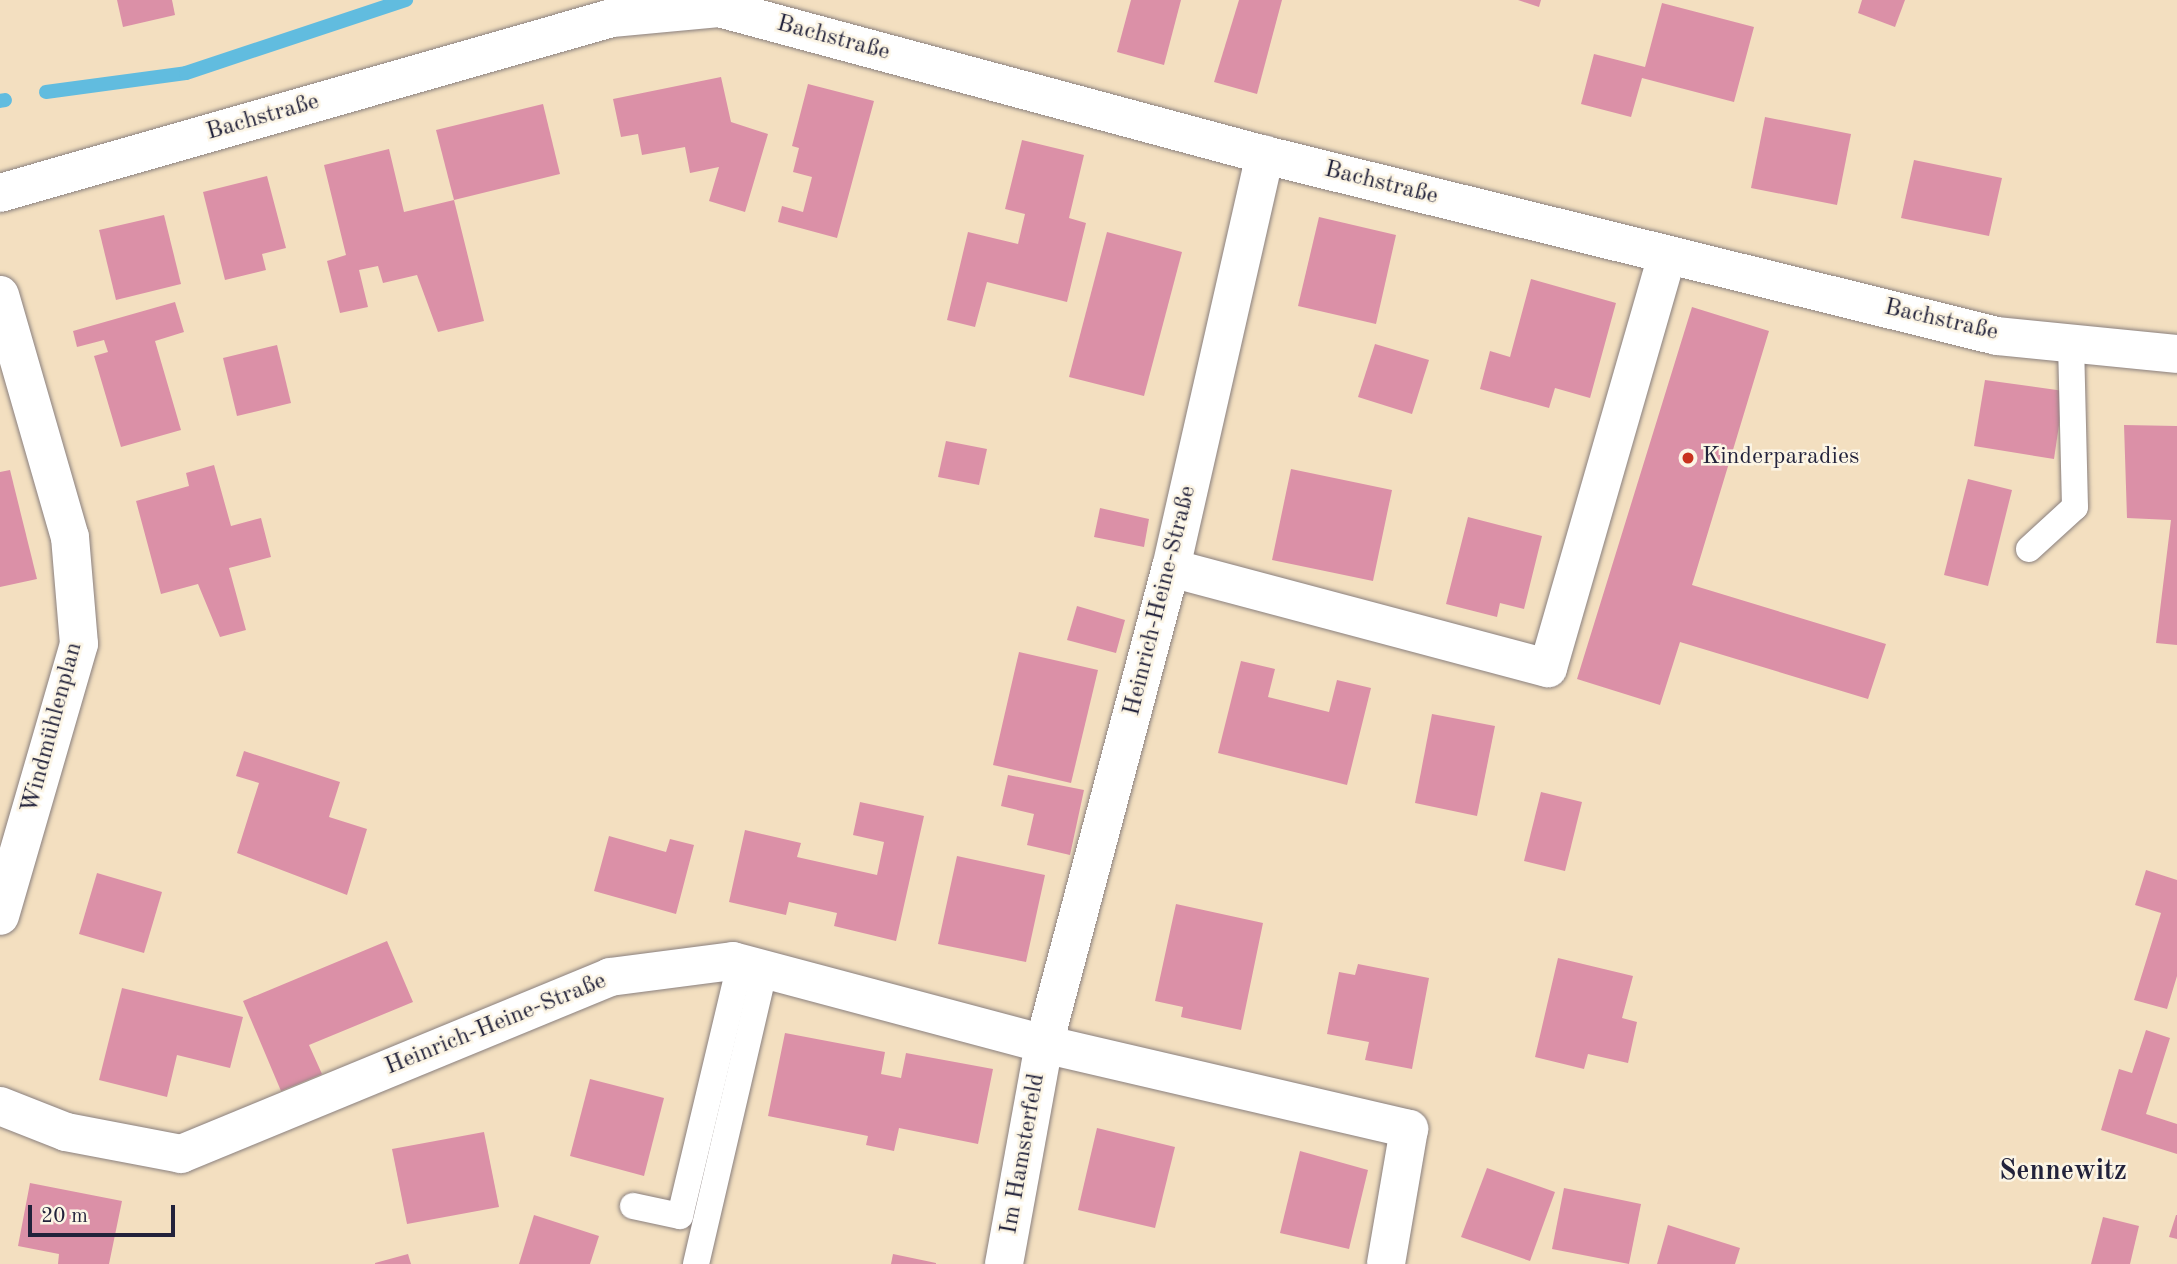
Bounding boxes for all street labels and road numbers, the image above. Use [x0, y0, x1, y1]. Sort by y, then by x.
street label: Bachstraße [773, 10, 893, 68]
street label: Bachstraße [203, 88, 323, 148]
street label: Bachstraße [1321, 156, 1441, 212]
street label: Bachstraße [1881, 294, 2001, 348]
street label: Heinrich-Heine-Straße [1118, 483, 1204, 719]
street label: Windmühlenplan [16, 639, 90, 817]
street label: Heinrich-Heine-Straße [381, 967, 611, 1083]
street label: Im Hamsterfeld [996, 1071, 1052, 1237]

